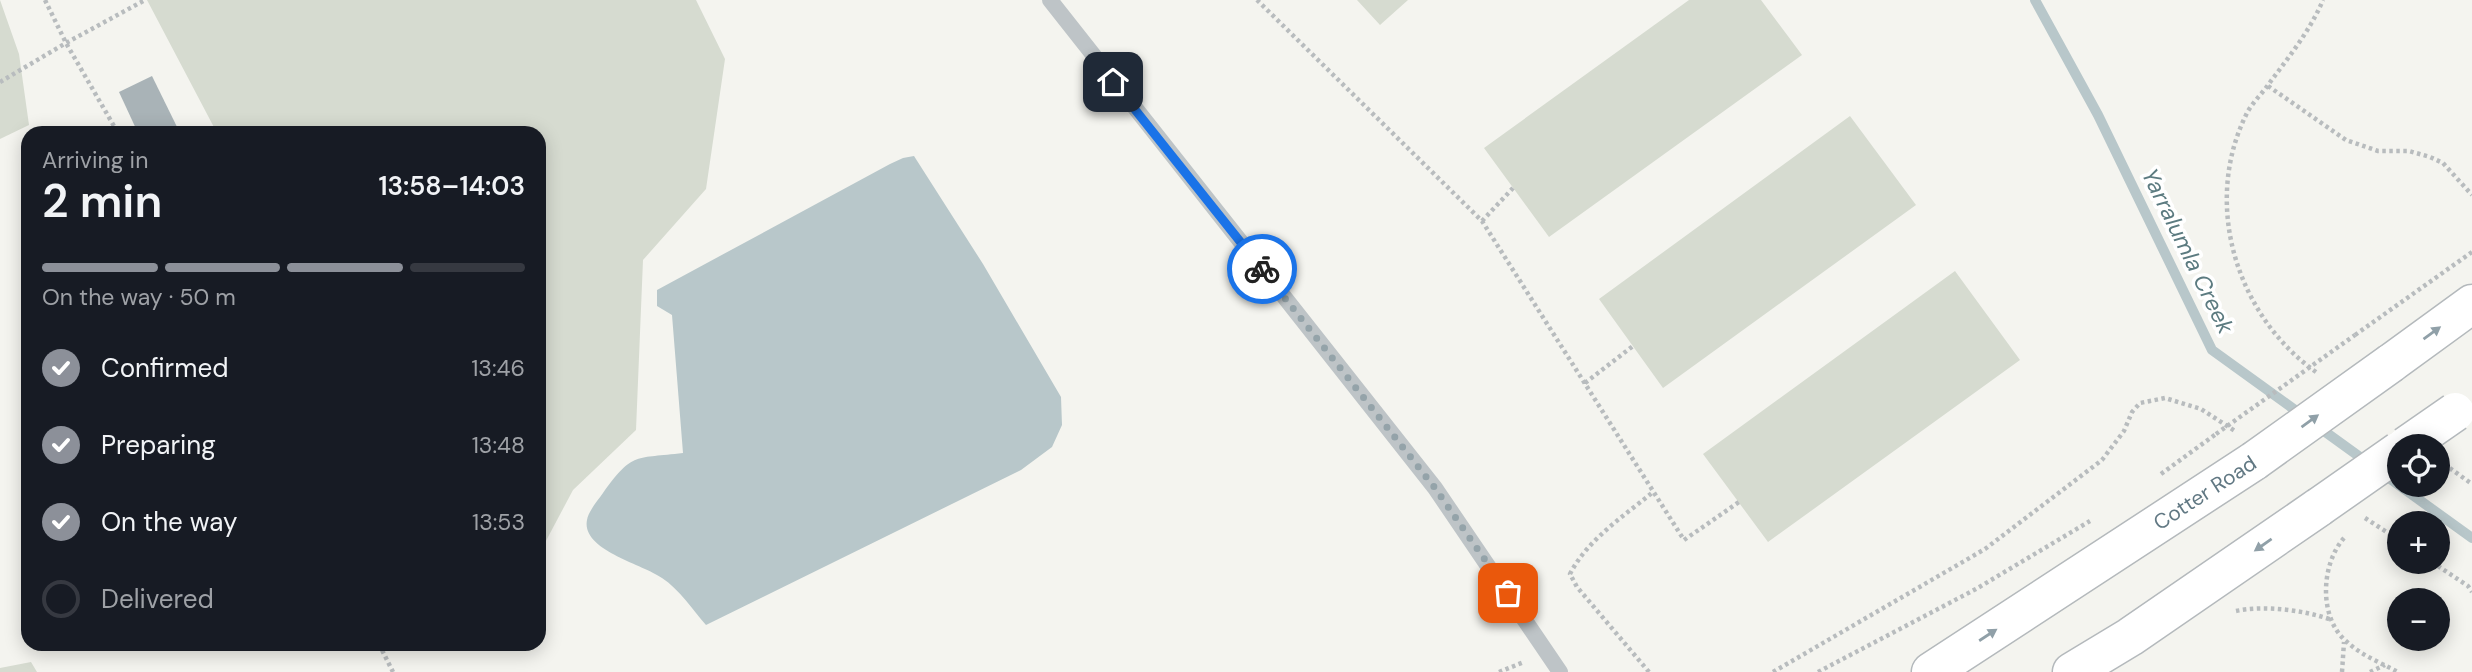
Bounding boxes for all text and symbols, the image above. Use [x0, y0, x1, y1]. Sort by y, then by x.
pin [1083, 52, 1143, 112]
icon: home [1094, 63, 1132, 101]
text: Arriving in [42, 145, 148, 175]
water label: Yarralumla Creek [2135, 163, 2241, 339]
text: 13:58–14:03 [378, 169, 525, 203]
text: 2 min [42, 171, 162, 231]
courier [1227, 234, 1297, 304]
icon: bike [1243, 250, 1281, 288]
text: On the way · 50 m [42, 282, 236, 312]
one-way arrow [2422, 326, 2441, 340]
icon: check [42, 349, 80, 387]
text: Confirmed [101, 351, 228, 385]
text: 13:46 [471, 353, 525, 383]
one-way arrow [2301, 414, 2319, 428]
icon: check [42, 426, 80, 464]
text: Preparing [101, 428, 216, 462]
text: 13:48 [472, 430, 525, 460]
map controls [2387, 434, 2450, 651]
button: locate [2387, 434, 2450, 497]
street label: Cotter Road [2148, 449, 2262, 537]
icon: check [42, 503, 80, 541]
text: On the way [101, 505, 237, 539]
text: 13:53 [472, 507, 525, 537]
button: + [2387, 511, 2450, 574]
one-way arrow [2253, 538, 2272, 551]
pin [1478, 563, 1538, 623]
icon: bag [1489, 574, 1527, 612]
text: Delivered [101, 582, 214, 616]
button: − [2387, 588, 2450, 651]
one-way arrow [1978, 628, 1998, 641]

